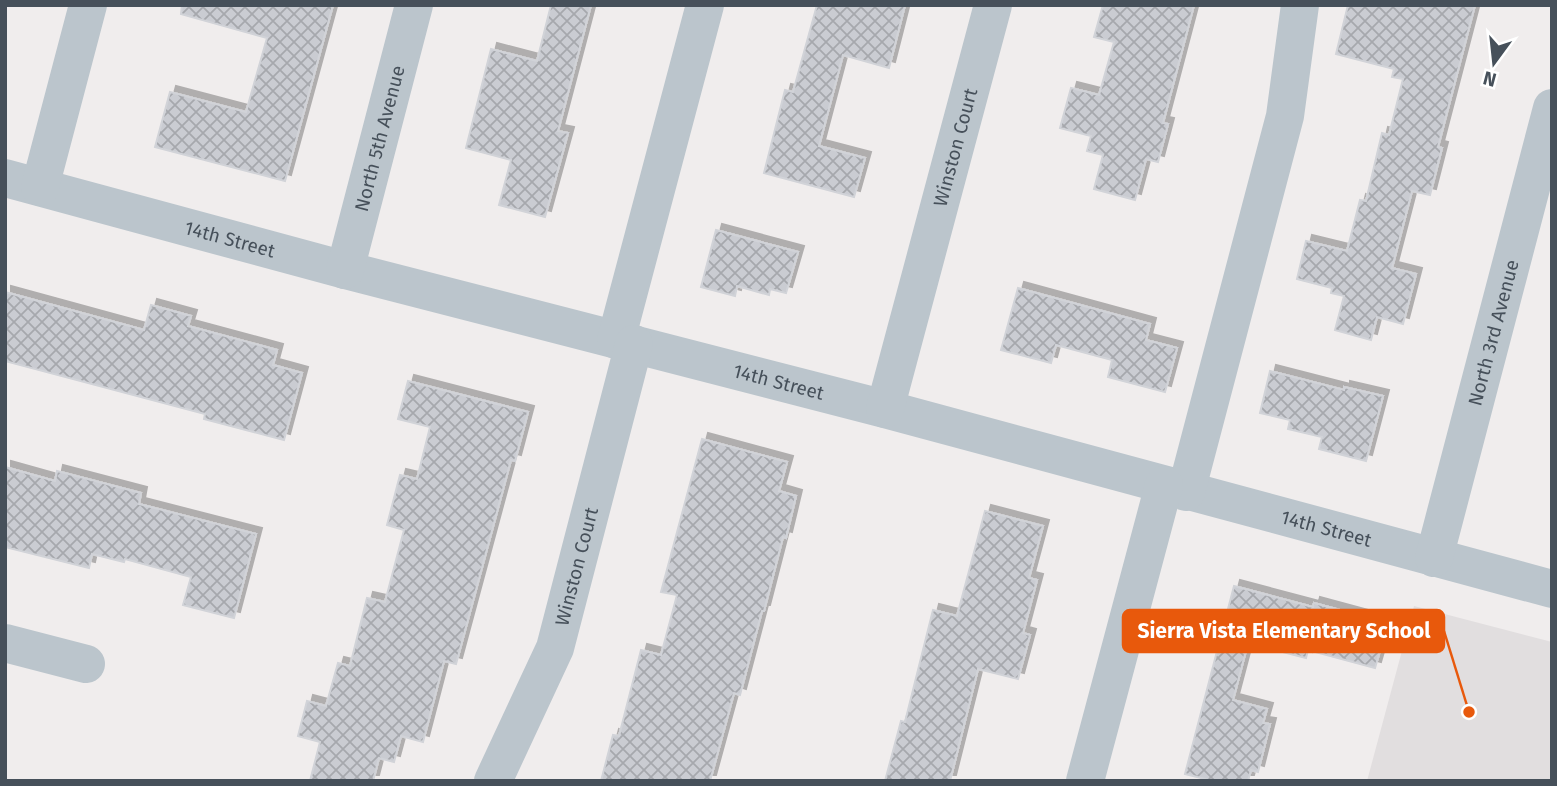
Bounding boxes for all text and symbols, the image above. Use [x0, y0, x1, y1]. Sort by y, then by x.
north arrow [1459, 28, 1529, 98]
street label: North 5th Avenue [349, 63, 409, 214]
text: N [1481, 66, 1499, 92]
street label: Winston Court [928, 85, 982, 209]
street label: 14th Street [182, 216, 278, 262]
street label: North 3rd Avenue [1463, 257, 1523, 408]
street label: 14th Street [731, 359, 827, 404]
street label: Winston Court [550, 505, 603, 628]
street label: 14th Street [1279, 505, 1374, 551]
callout: Sierra Vista Elementary School [1123, 610, 1444, 652]
text: Sierra Vista Elementary School [1137, 618, 1431, 644]

